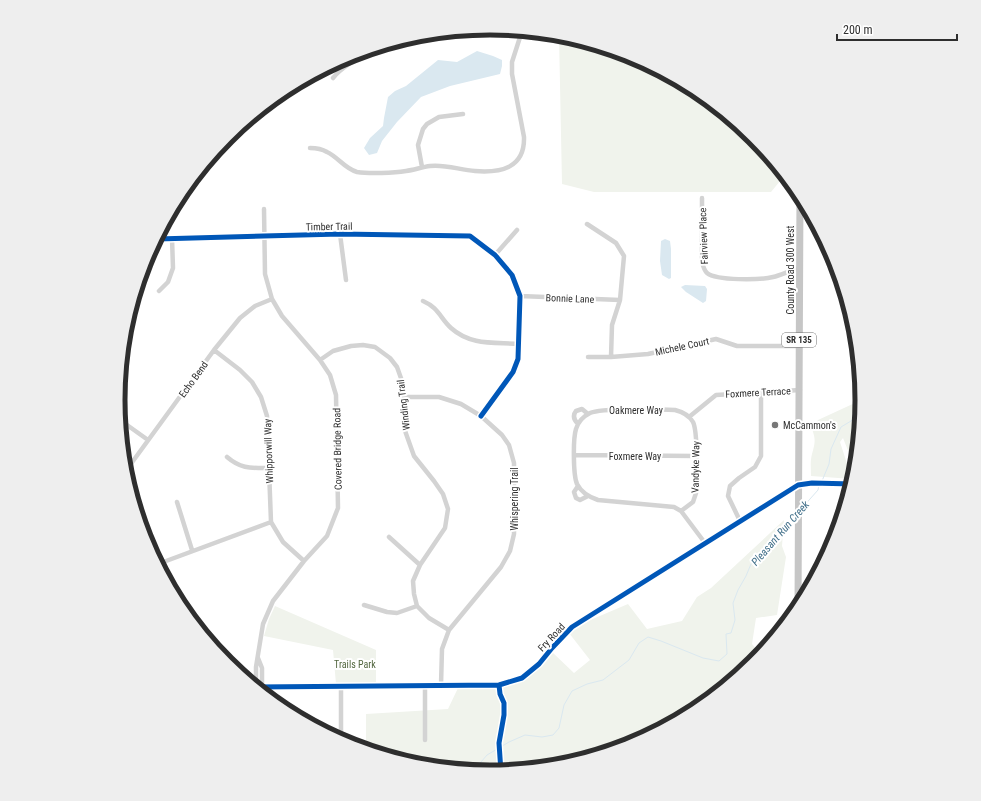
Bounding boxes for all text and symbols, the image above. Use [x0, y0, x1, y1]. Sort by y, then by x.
scale bar [837, 16, 957, 42]
text: 200 m [843, 23, 873, 37]
street label: Fairview Place [697, 207, 710, 265]
street label: Timber Trail [305, 221, 353, 232]
street label: County Road 300 West [785, 225, 796, 314]
street label: Bonnie Lane [546, 292, 595, 305]
road number: SR 135 [782, 333, 816, 347]
street label: Michele Court [654, 335, 710, 358]
street label: Echo Bend [177, 359, 210, 399]
street label: Winding Trail [395, 379, 412, 431]
street label: Foxmere Terrace [725, 385, 791, 400]
street label: Oakmere Way [609, 405, 663, 416]
street label: Covered Bridge Road [331, 408, 344, 490]
street label: Whipporwill Way [262, 418, 275, 484]
marker: McCammon's [770, 420, 780, 430]
place label: McCammon's [783, 420, 836, 431]
street label: Vandyke Way [690, 441, 701, 493]
street label: Foxmere Way [609, 451, 661, 462]
street label: Whispering Trail [509, 467, 520, 531]
water label: Pleasant Run Creek [749, 498, 812, 568]
street label: Fry Road [536, 621, 567, 654]
park label: Trails Park [334, 659, 376, 670]

